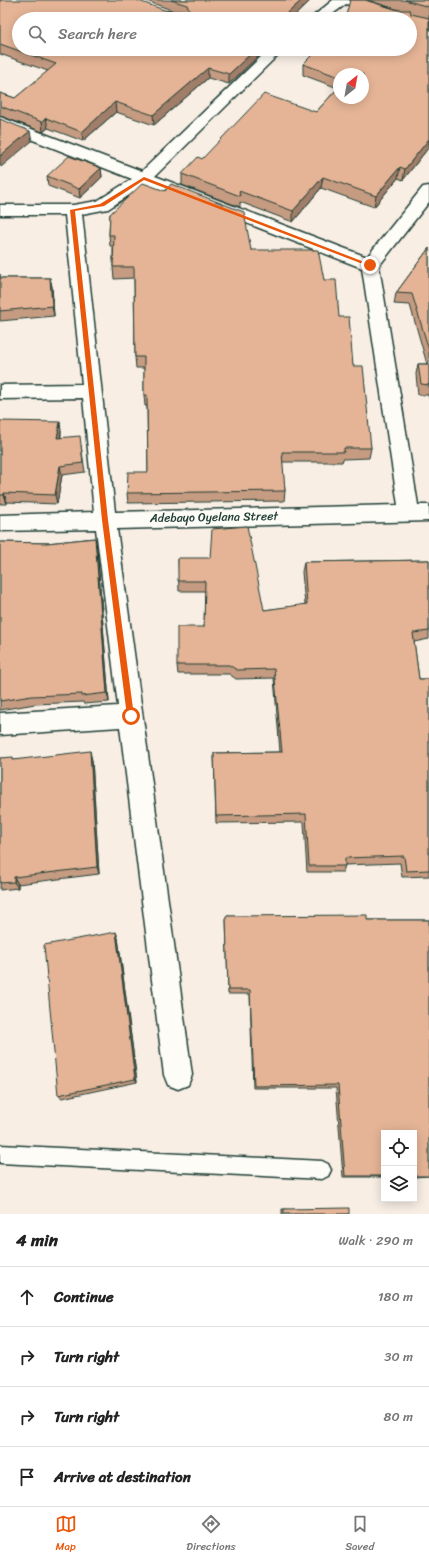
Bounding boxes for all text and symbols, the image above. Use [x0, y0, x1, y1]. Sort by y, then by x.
search box [12, 12, 417, 56]
text: Search here [58, 21, 137, 47]
icon: search [26, 23, 48, 45]
north arrow [333, 68, 369, 104]
route end [361, 256, 379, 274]
street label: Adebayo Oyelana Street [149, 505, 279, 529]
route start [122, 707, 140, 725]
map controls [381, 1130, 417, 1202]
button: locate [381, 1130, 417, 1166]
button: layers [381, 1166, 417, 1202]
text: 4 min [16, 1225, 58, 1255]
text: Walk · 290 m [339, 1229, 413, 1252]
text: Continue [54, 1284, 114, 1310]
text: 180 m [378, 1285, 413, 1308]
icon: ahead [16, 1286, 38, 1308]
text: Turn right [54, 1344, 119, 1370]
text: 30 m [384, 1345, 413, 1368]
icon: right [16, 1346, 38, 1368]
text: Turn right [54, 1404, 119, 1430]
text: 80 m [384, 1405, 413, 1428]
icon: right [16, 1406, 38, 1428]
text: Arrive at destination [54, 1464, 191, 1490]
icon: arrive [16, 1466, 38, 1488]
tab: Map [55, 1513, 77, 1556]
tab: Directions [186, 1513, 236, 1556]
tab: Saved [345, 1513, 374, 1556]

